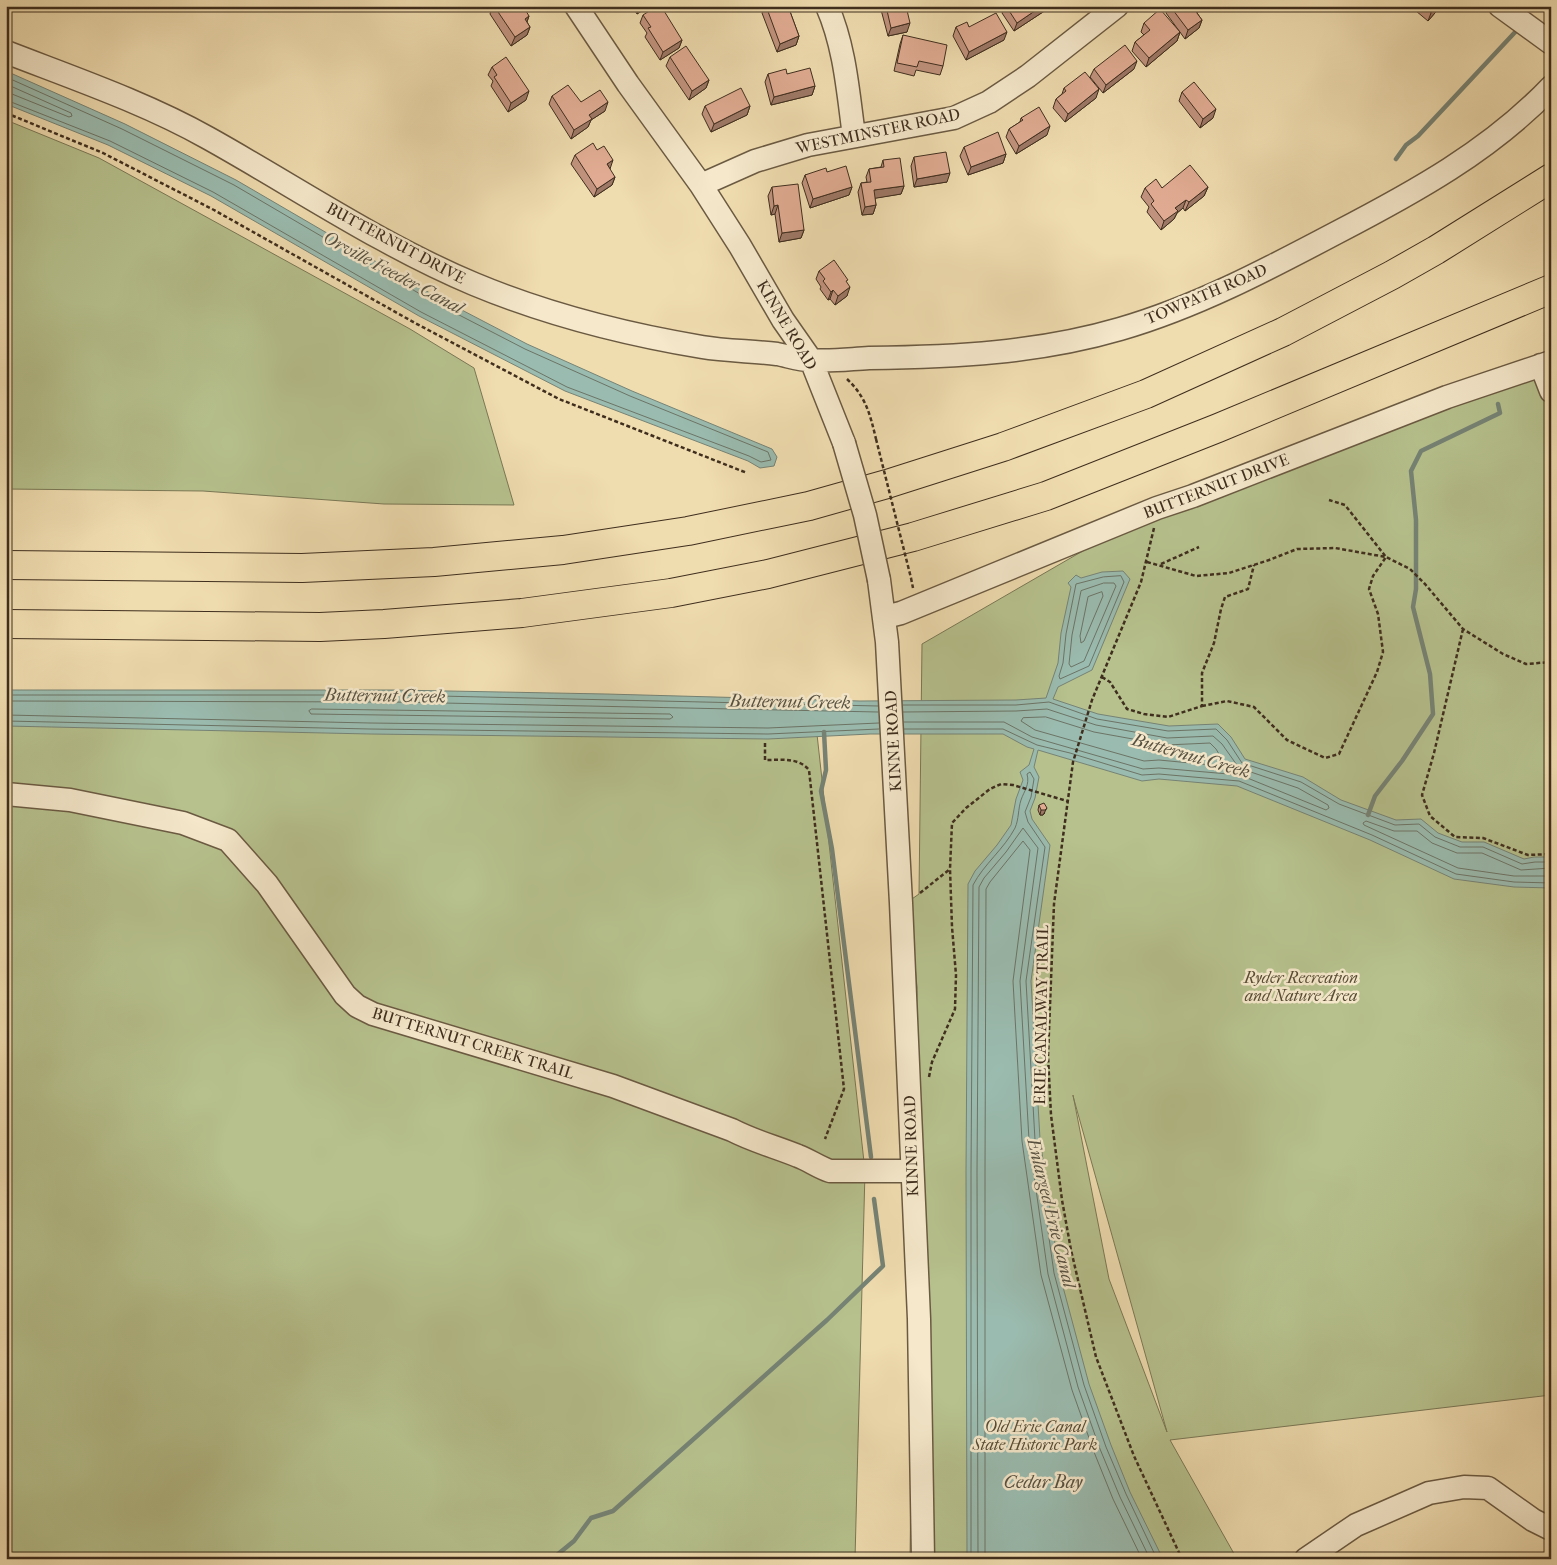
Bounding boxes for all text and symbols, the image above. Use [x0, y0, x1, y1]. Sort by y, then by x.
street label: WESTMINSTER ROAD [793, 104, 962, 158]
street label: BUTTERNUT DRIVE [323, 198, 469, 288]
water label: Orville Feeder Canal [319, 227, 469, 320]
street label: TOWPATH ROAD [1142, 260, 1270, 328]
street label: KINNE ROAD [753, 277, 821, 373]
street label: BUTTERNUT DRIVE [1140, 449, 1292, 523]
water label: Butternut Creek [323, 684, 446, 708]
water label: Butternut Creek [728, 690, 851, 714]
street label: KINNE ROAD [881, 690, 905, 792]
water label: Butternut Creek [1129, 729, 1252, 783]
street label: ERIE CANALWAY TRAIL [1030, 924, 1052, 1105]
park label: Ryder Recreation and Nature Area [1243, 968, 1358, 1005]
street label: BUTTERNUT CREEK TRAIL [370, 1003, 577, 1083]
street label: KINNE ROAD [900, 1095, 922, 1197]
water label: Enlarged Erie Canal [1022, 1135, 1080, 1292]
park label: Old Erie Canal State Historic Park [972, 1417, 1097, 1454]
water label: Cedar Bay [1004, 1472, 1083, 1493]

